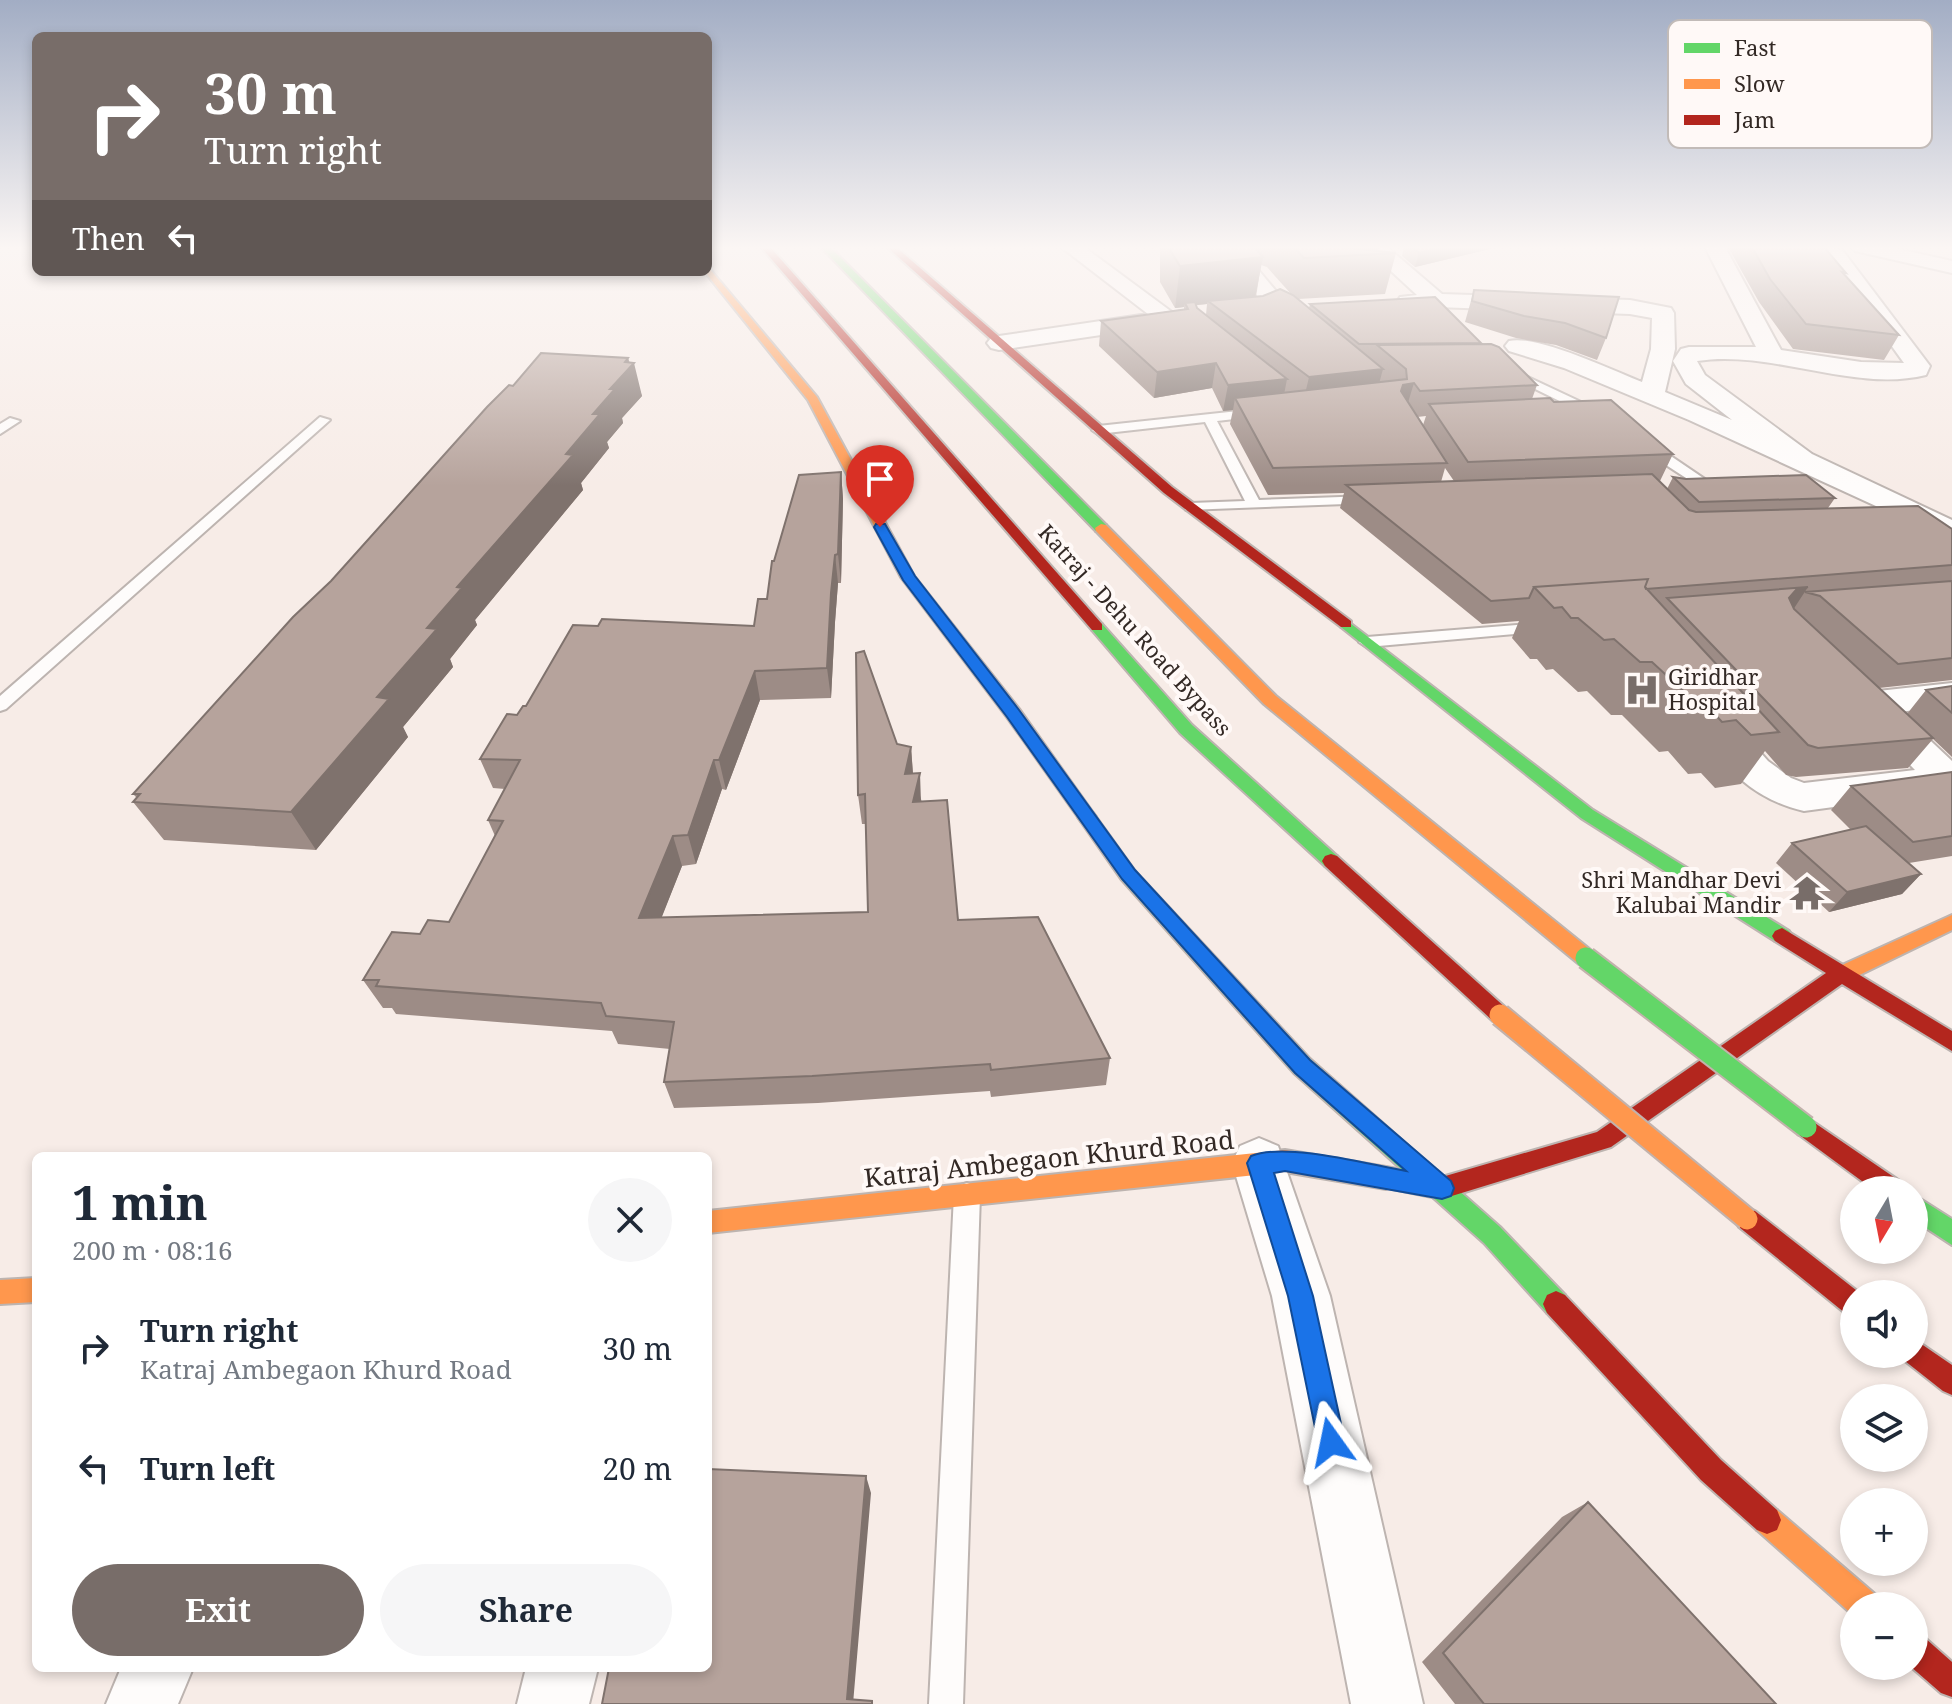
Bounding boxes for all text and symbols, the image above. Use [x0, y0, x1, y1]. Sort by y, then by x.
legend [1668, 20, 1932, 148]
text: Fast [1734, 32, 1776, 62]
text: 30 m [204, 54, 337, 130]
icon: right [72, 64, 176, 168]
text: Slow [1734, 68, 1784, 98]
text: Jam [1733, 104, 1775, 134]
text: Turn right [204, 126, 382, 175]
icon: left [161, 216, 205, 260]
text: Then [72, 218, 145, 259]
pin [846, 445, 914, 527]
icon: arrive [858, 457, 902, 501]
street label: Katraj - Dehu Road Bypass [1033, 517, 1239, 742]
place label: Giridhar Hospital [1668, 661, 1759, 716]
hospital icon: Giridhar Hospital [1623, 671, 1661, 709]
place label: Shri Mandhar Devi Kalubai Mandir [1581, 864, 1782, 919]
temple icon: Shri Mandhar Devi Kalubai Mandir [1788, 874, 1826, 912]
street label: Katraj Ambegaon Khurd Road [862, 1121, 1236, 1195]
text: 1 min [72, 1169, 208, 1234]
north arrow [1840, 1176, 1928, 1264]
map controls [1840, 1176, 1928, 1680]
button: close [588, 1178, 672, 1262]
text: 200 m · 08:16 [72, 1232, 233, 1268]
button: sound [1840, 1280, 1928, 1368]
text: Turn right [140, 1310, 298, 1351]
icon: right [72, 1326, 116, 1370]
text: 30 m [602, 1328, 672, 1369]
text: Katraj Ambegaon Khurd Road [140, 1351, 512, 1387]
button: layers [1840, 1384, 1928, 1472]
position arrow [1289, 1400, 1373, 1484]
icon: left [72, 1446, 116, 1490]
text: Turn left [140, 1448, 275, 1489]
text: 20 m [602, 1448, 672, 1489]
button: + [1840, 1488, 1928, 1576]
button: Exit [72, 1564, 364, 1656]
button: Share [380, 1564, 672, 1656]
button: − [1840, 1592, 1928, 1680]

